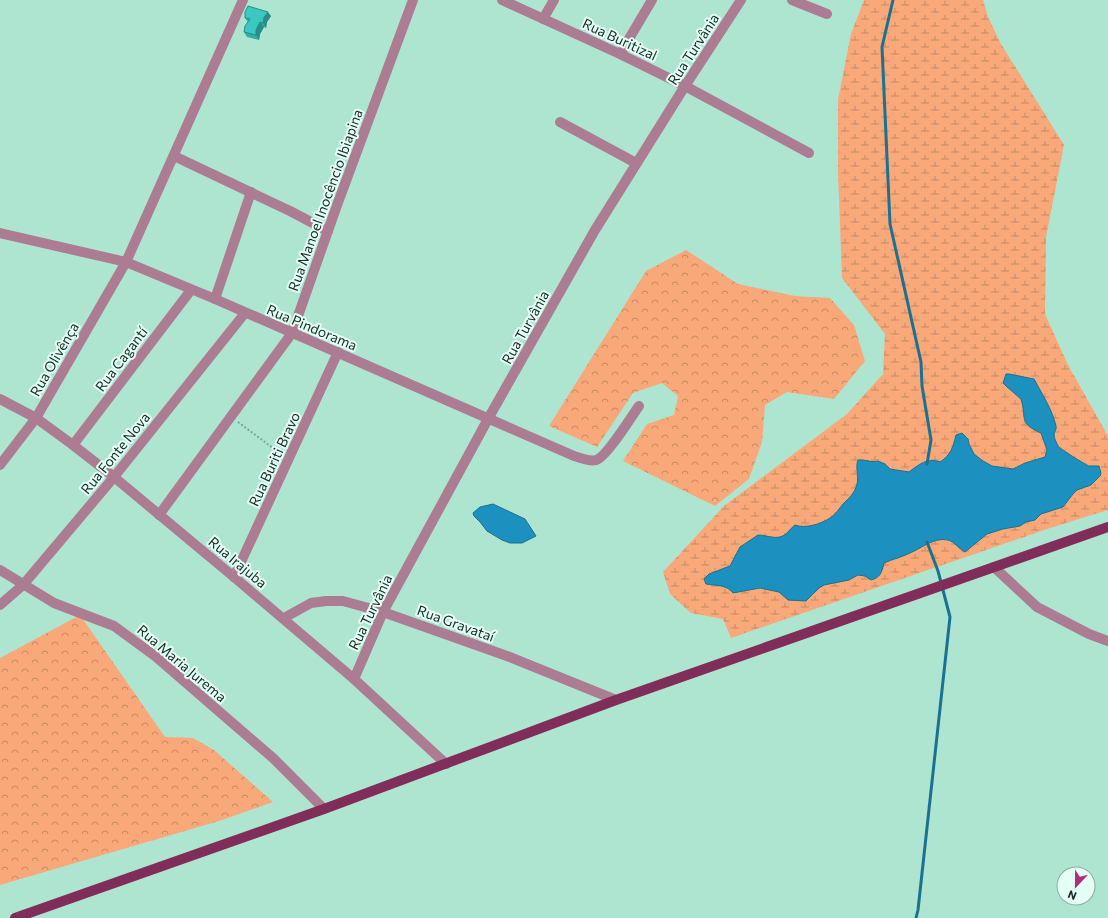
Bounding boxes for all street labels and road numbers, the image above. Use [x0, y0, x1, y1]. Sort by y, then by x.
street label: Rua Turvânia [664, 10, 722, 88]
street label: Rua Buritizal [580, 14, 660, 64]
street label: Rua Manoel Inocêncio Ibiapina [284, 107, 366, 293]
street label: Rua Turvânia [498, 287, 552, 367]
street label: Rua Pindorama [264, 300, 360, 354]
street label: Rua Olivênça [26, 319, 82, 399]
street label: Rua Cagantí [91, 323, 151, 395]
street label: Rua Fonte Nova [77, 409, 153, 497]
street label: Rua Buriti Bravo [245, 409, 303, 509]
street label: Rua Irajuba [205, 533, 271, 591]
street label: Rua Turvânia [344, 572, 396, 652]
street label: Rua Gravataí [415, 601, 497, 645]
street label: Rua Maria Jurema [134, 621, 230, 705]

